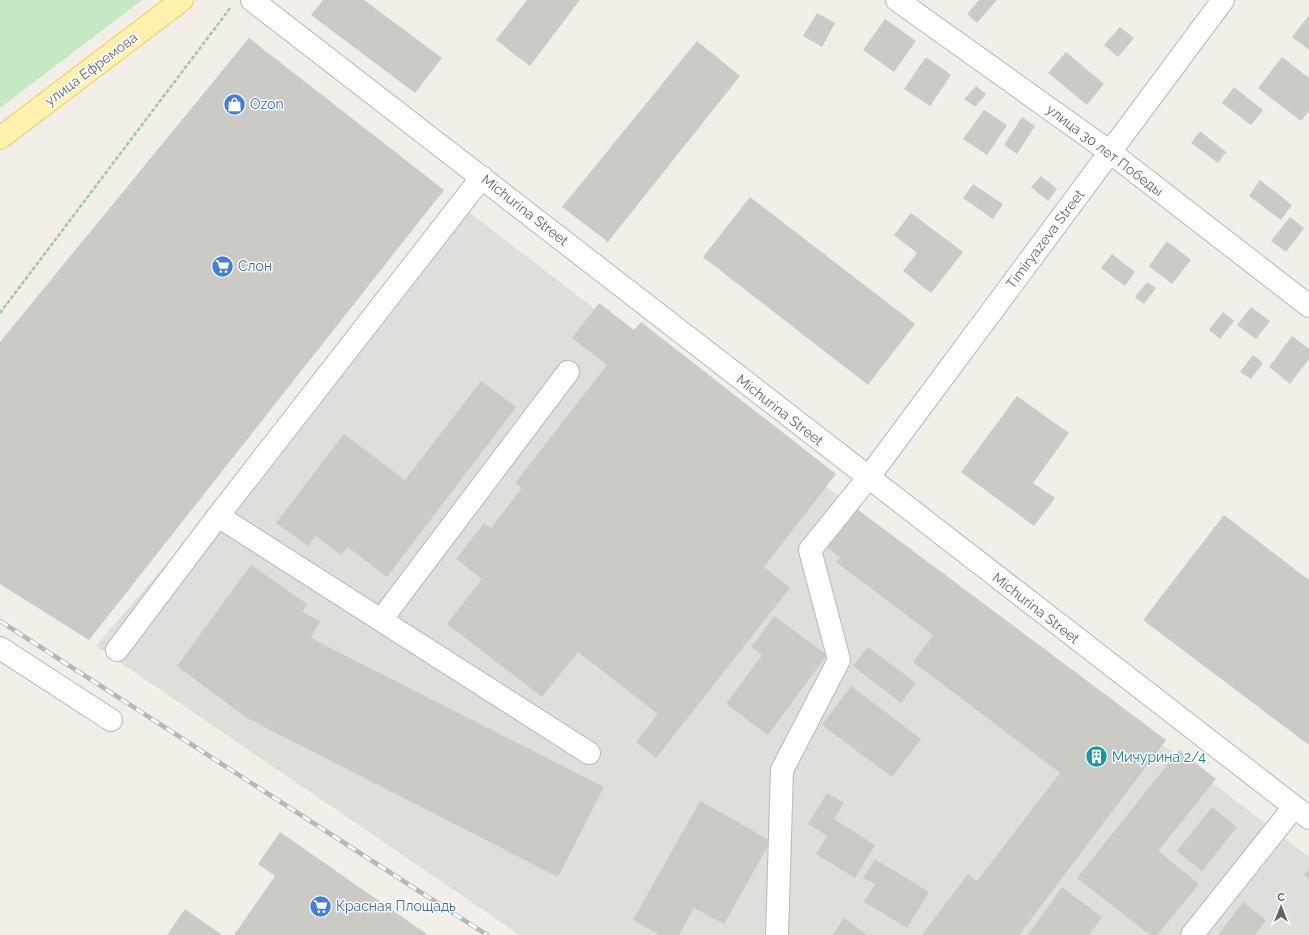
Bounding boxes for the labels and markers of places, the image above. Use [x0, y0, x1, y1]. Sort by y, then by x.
shop icon: Ozon [222, 91, 248, 117]
place label: Ozon [250, 96, 284, 112]
supermarket icon: Слон [210, 253, 236, 279]
place label: Слон [238, 258, 272, 274]
building icon: Мичурина 2/4 [1083, 744, 1109, 770]
place label: Мичурина 2/4 [1112, 749, 1206, 765]
supermarket icon: Красная Площадь [307, 893, 333, 919]
place label: Красная Площадь [336, 898, 456, 914]

